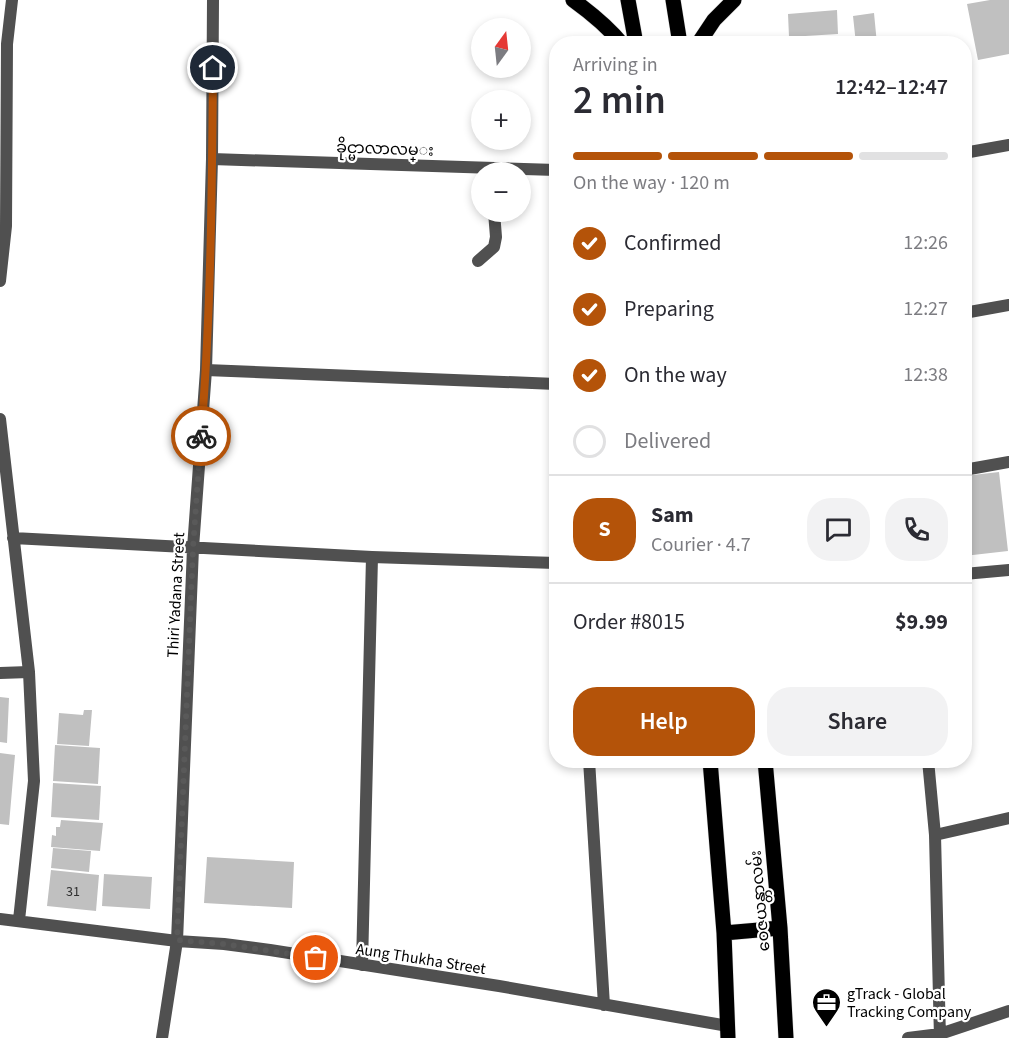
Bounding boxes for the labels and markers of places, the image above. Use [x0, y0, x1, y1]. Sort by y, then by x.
pin [187, 42, 238, 93]
pin [290, 932, 341, 983]
place label: gTrack - Global Tracking Company [847, 983, 972, 1023]
office icon: gTrack - Global Tracking Company [810, 986, 842, 1028]

